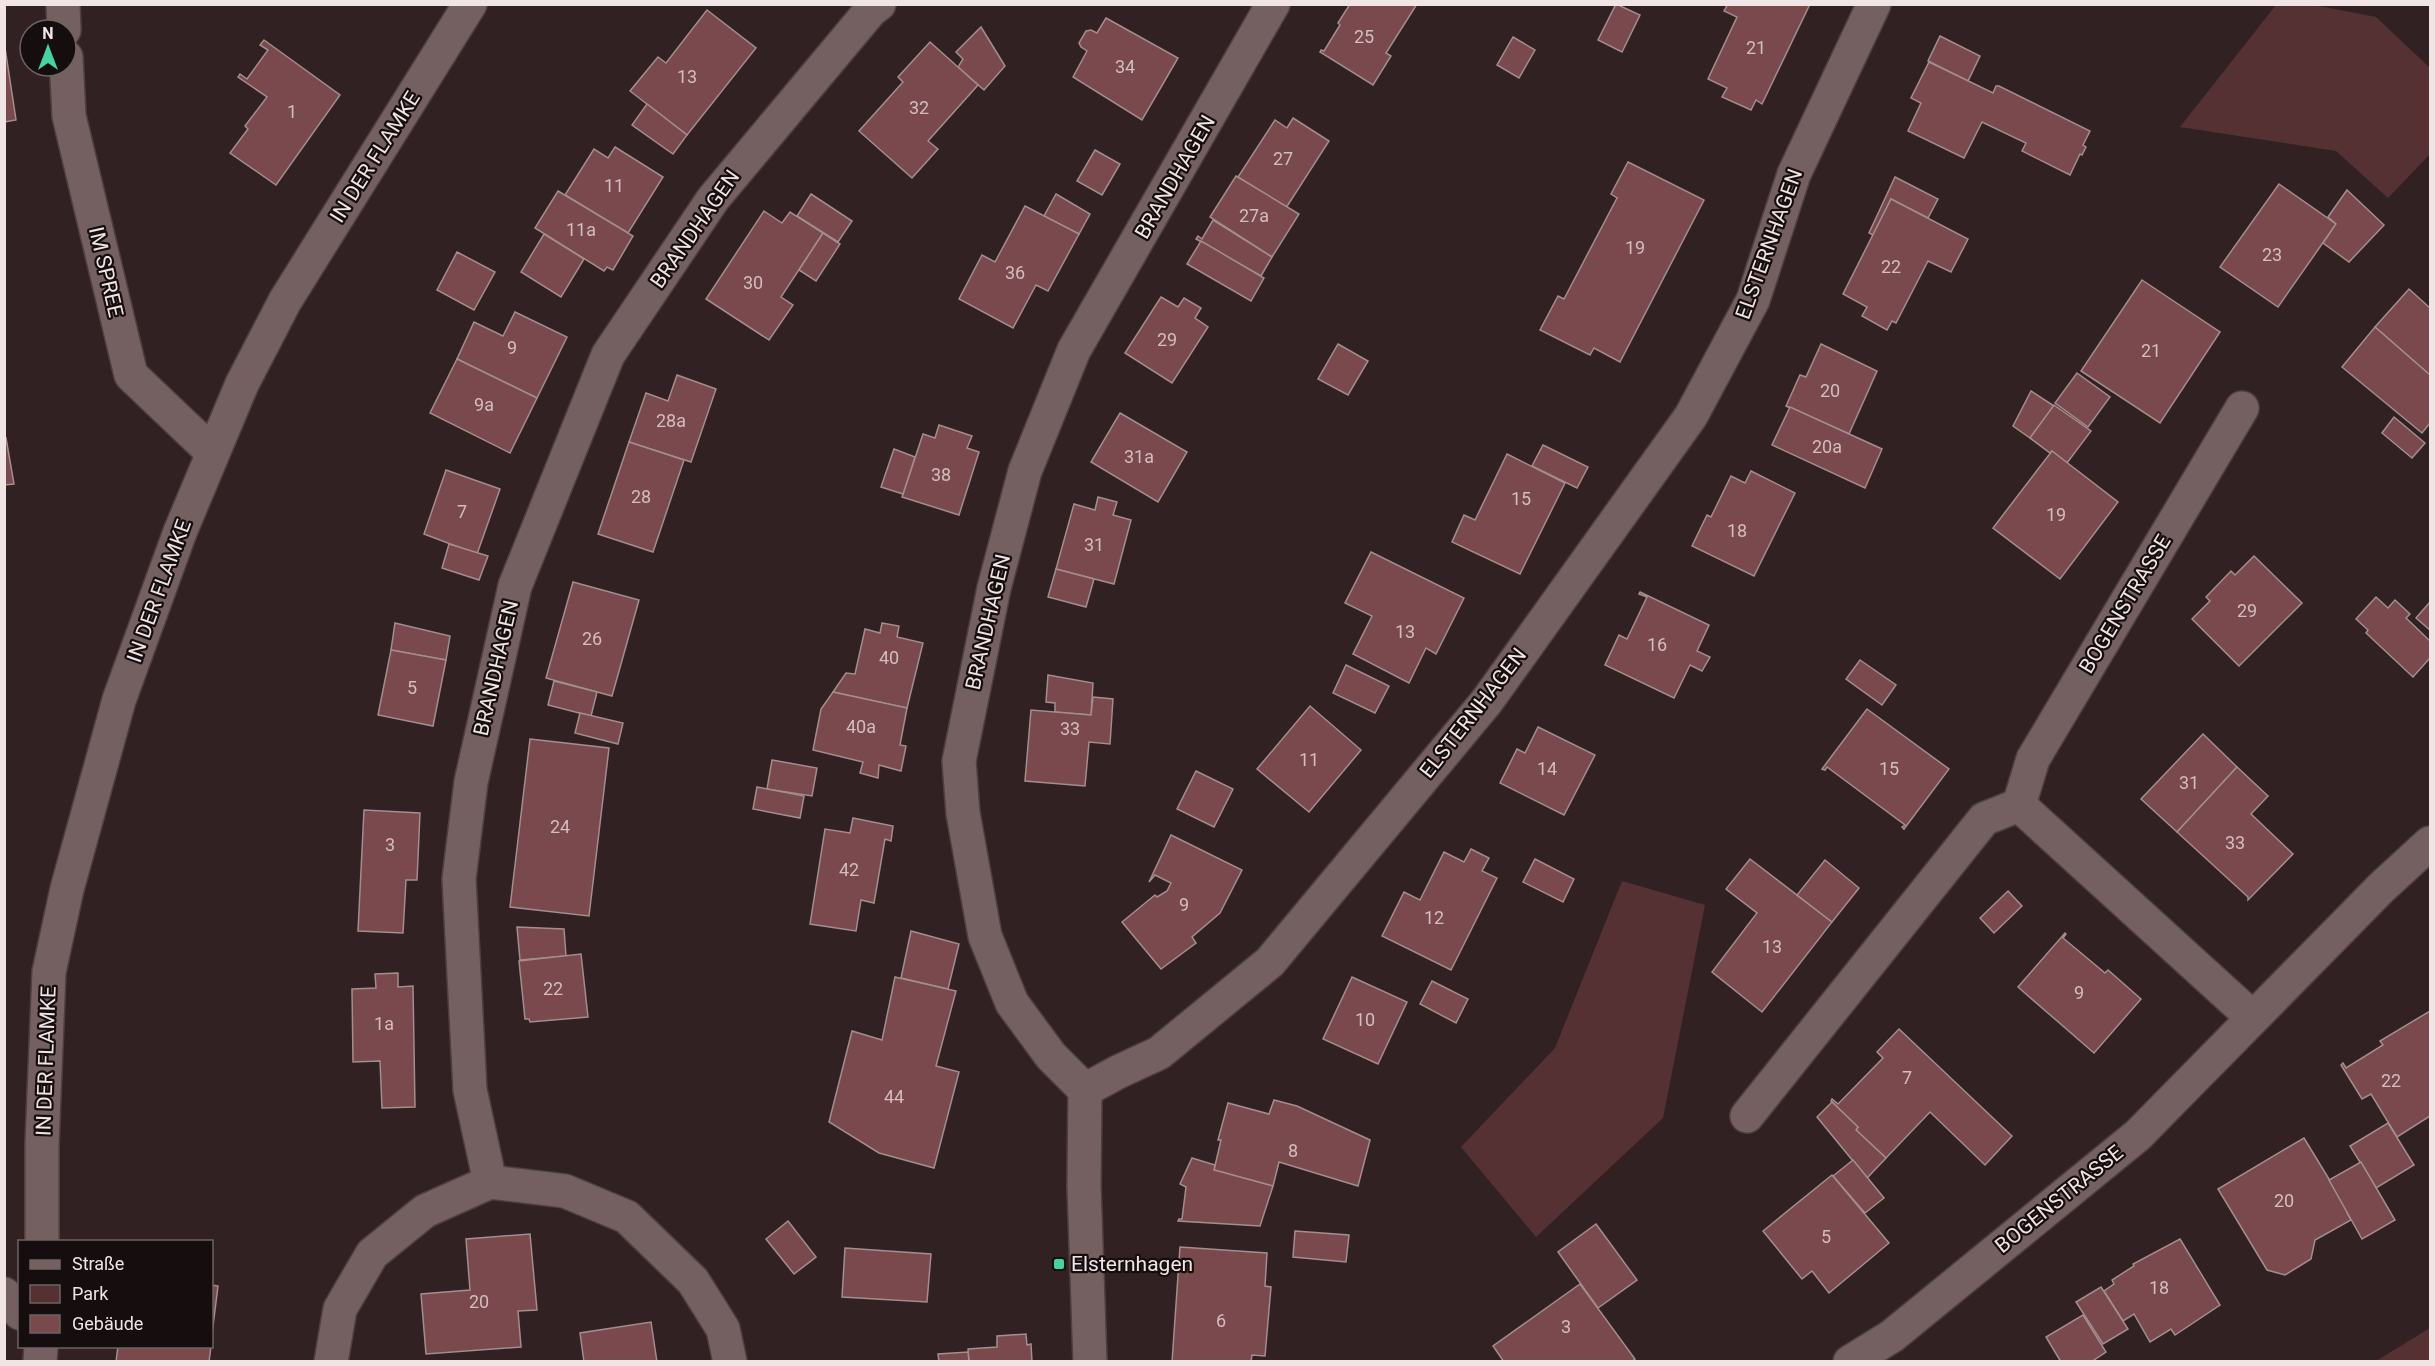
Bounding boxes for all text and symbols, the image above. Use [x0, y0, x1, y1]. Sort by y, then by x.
north arrow [18, 18, 78, 78]
text: N [42, 24, 54, 43]
house number: 25 [1354, 26, 1374, 47]
house number: 21 [1746, 37, 1766, 58]
house number: 34 [1115, 56, 1135, 77]
house number: 13 [677, 66, 697, 87]
street label: IN DER FLAMKE [325, 87, 425, 227]
house number: 32 [909, 97, 929, 118]
house number: 1 [287, 101, 297, 122]
street label: BRANDHAGEN [1130, 111, 1220, 243]
house number: 27 [1273, 148, 1293, 169]
street label: BRANDHAGEN [645, 165, 745, 293]
street label: ELSTERNHAGEN [1731, 166, 1807, 322]
house number: 11 [604, 175, 624, 196]
house number: 27a [1239, 205, 1269, 226]
house number: 11a [566, 219, 596, 240]
street label: IM SPREE [84, 225, 128, 319]
house number: 19 [1625, 237, 1645, 258]
house number: 23 [2262, 244, 2282, 265]
house number: 22 [1881, 256, 1901, 277]
house number: 36 [1005, 262, 1025, 283]
house number: 30 [743, 272, 763, 293]
house number: 29 [1157, 329, 1177, 350]
house number: 9 [507, 337, 517, 358]
house number: 21 [2141, 340, 2161, 361]
house number: 20 [1820, 380, 1840, 401]
house number: 9a [474, 394, 494, 415]
house number: 28a [656, 410, 686, 431]
house number: 20a [1812, 436, 1842, 457]
house number: 31a [1124, 446, 1154, 467]
house number: 38 [931, 464, 951, 485]
house number: 28 [631, 486, 651, 507]
house number: 15 [1511, 488, 1531, 509]
house number: 7 [457, 501, 467, 522]
house number: 19 [2046, 504, 2066, 525]
street label: IN DER FLAMKE [122, 516, 196, 666]
house number: 18 [1727, 520, 1747, 541]
street label: BOGENSTRASSE [2074, 530, 2176, 678]
house number: 31 [1084, 534, 1104, 555]
street label: BRANDHAGEN [961, 552, 1015, 692]
street label: BRANDHAGEN [469, 598, 523, 738]
house number: 29 [2237, 600, 2257, 621]
house number: 13 [1395, 621, 1415, 642]
house number: 26 [582, 628, 602, 649]
house number: 16 [1647, 634, 1667, 655]
street label: ELSTERNHAGEN [1415, 643, 1531, 783]
house number: 40 [879, 647, 899, 668]
house number: 5 [407, 677, 417, 698]
house number: 40a [846, 716, 876, 737]
house number: 33 [1060, 718, 1080, 739]
house number: 11 [1299, 749, 1319, 770]
house number: 14 [1537, 758, 1557, 779]
house number: 15 [1879, 758, 1899, 779]
house number: 31 [2179, 772, 2199, 793]
house number: 24 [550, 816, 570, 837]
house number: 33 [2225, 832, 2245, 853]
house number: 3 [385, 834, 395, 855]
house number: 42 [839, 859, 859, 880]
house number: 9 [1179, 894, 1189, 915]
house number: 12 [1424, 907, 1444, 928]
house number: 13 [1762, 936, 1782, 957]
house number: 22 [543, 978, 563, 999]
house number: 9 [2074, 982, 2084, 1003]
street label: IN DER FLAMKE [31, 986, 61, 1136]
house number: 10 [1355, 1009, 1375, 1030]
house number: 1a [374, 1013, 394, 1034]
house number: 7 [1902, 1067, 1912, 1088]
house number: 22 [2381, 1070, 2401, 1091]
house number: 44 [884, 1086, 904, 1107]
house number: 8 [1288, 1140, 1298, 1161]
street label: BOGENSTRASSE [1990, 1140, 2128, 1258]
house number: 20 [2274, 1190, 2294, 1211]
house number: 5 [1821, 1226, 1831, 1247]
legend [18, 1240, 213, 1348]
place label: Elsternhagen [1071, 1252, 1193, 1276]
text: Straße [72, 1253, 124, 1274]
marker: Elsternhagen [1052, 1257, 1066, 1271]
house number: 18 [2149, 1277, 2169, 1298]
text: Park [72, 1283, 109, 1304]
house number: 20 [469, 1291, 489, 1312]
house number: 6 [1216, 1310, 1226, 1331]
text: Gebäude [72, 1313, 143, 1334]
house number: 3 [1561, 1316, 1571, 1337]

